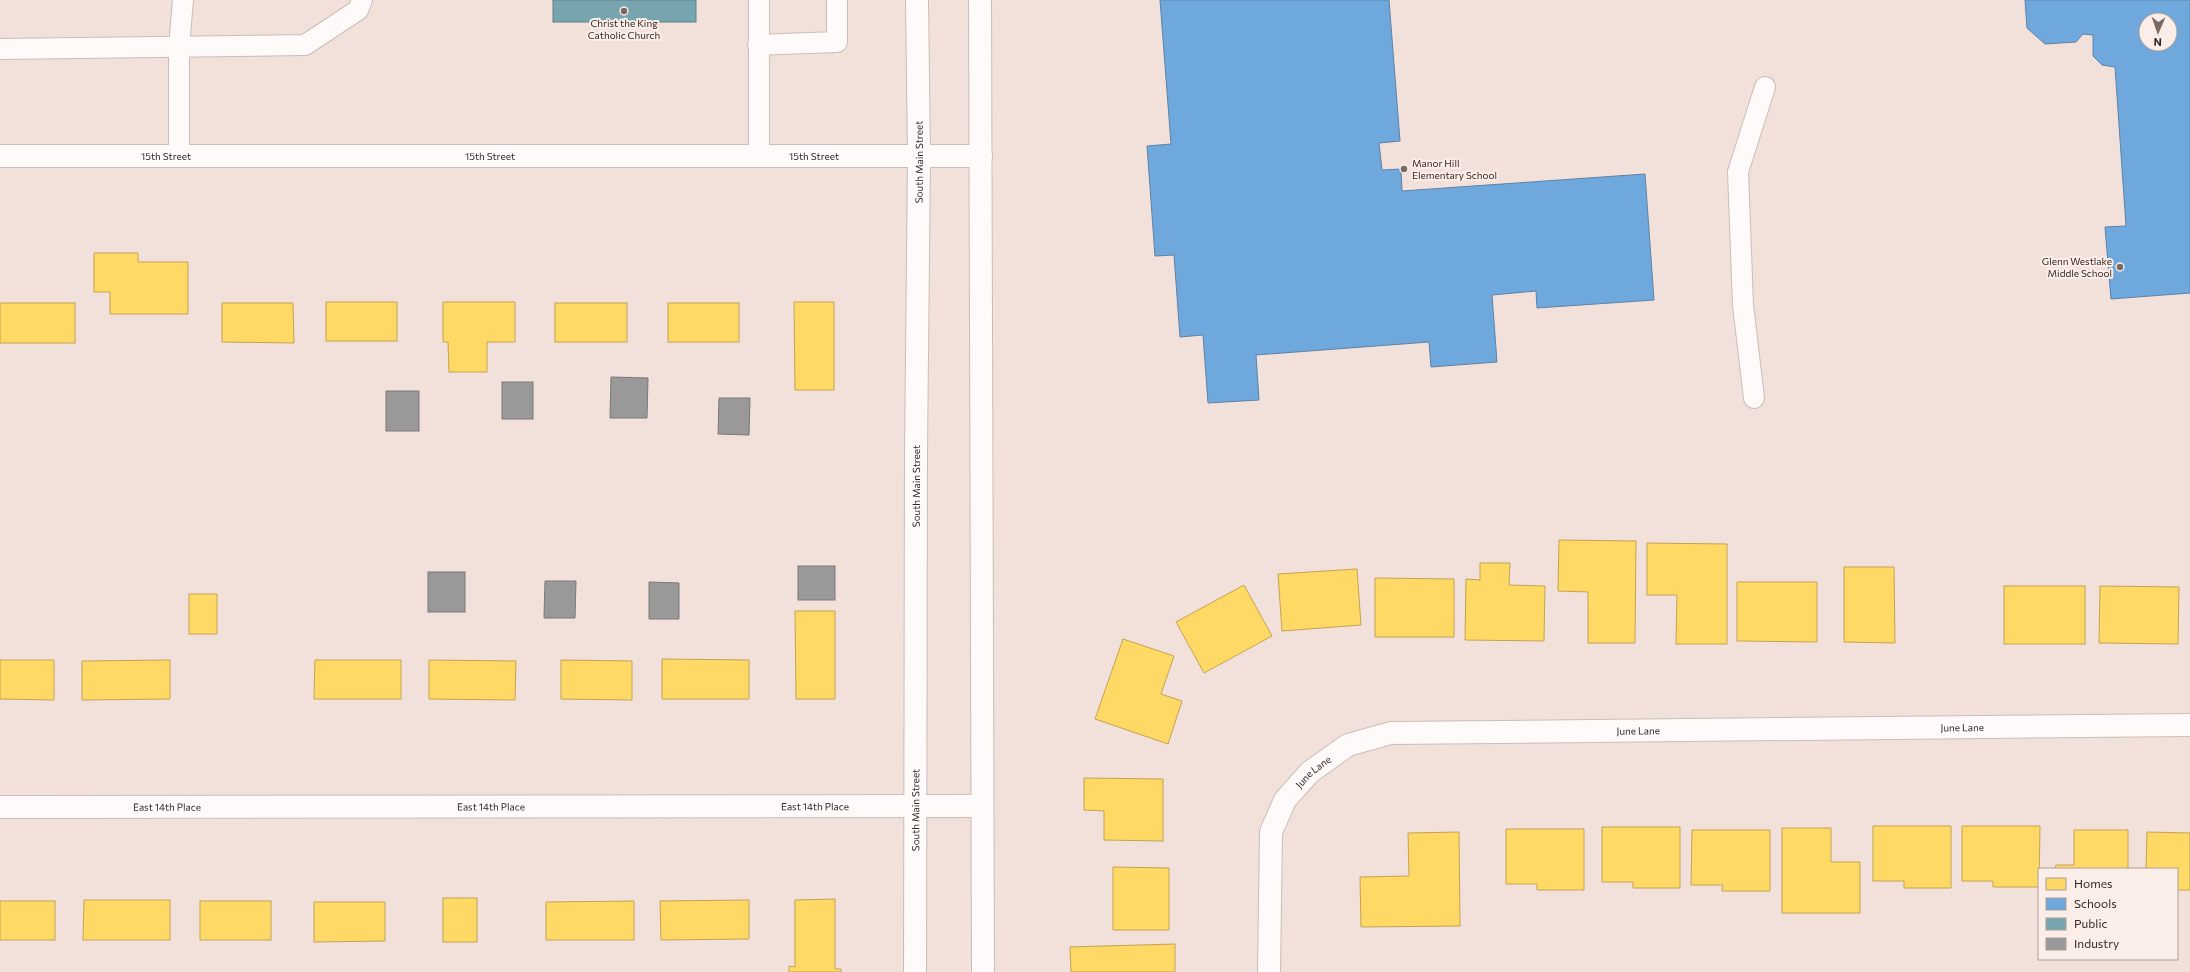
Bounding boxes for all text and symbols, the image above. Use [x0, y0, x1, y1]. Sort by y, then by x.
marker: Christ the King Catholic Church [619, 6, 629, 16]
north arrow [2138, 12, 2178, 52]
place label: Christ the King Catholic Church [588, 17, 660, 41]
text: N [2153, 36, 2162, 49]
street label: South Main Street [913, 121, 925, 203]
street label: 15th Street [141, 150, 191, 162]
street label: 15th Street [465, 150, 515, 162]
street label: 15th Street [789, 150, 839, 162]
place label: Manor Hill Elementary School [1412, 157, 1497, 181]
marker: Manor Hill Elementary School [1399, 164, 1409, 174]
place label: Glenn Westlake Middle School [2042, 255, 2112, 279]
marker: Glenn Westlake Middle School [2115, 262, 2125, 272]
street label: South Main Street [910, 445, 922, 527]
street label: June Lane [1940, 721, 1984, 733]
street label: June Lane [1616, 724, 1660, 737]
street label: June Lane [1293, 753, 1333, 790]
street label: South Main Street [909, 769, 921, 851]
street label: East 14th Place [457, 800, 525, 813]
street label: East 14th Place [781, 800, 849, 812]
street label: East 14th Place [133, 801, 201, 813]
legend [2038, 868, 2178, 960]
text: Homes [2074, 876, 2112, 890]
text: Schools [2074, 896, 2117, 910]
text: Public [2074, 916, 2107, 930]
text: Industry [2074, 936, 2119, 950]

